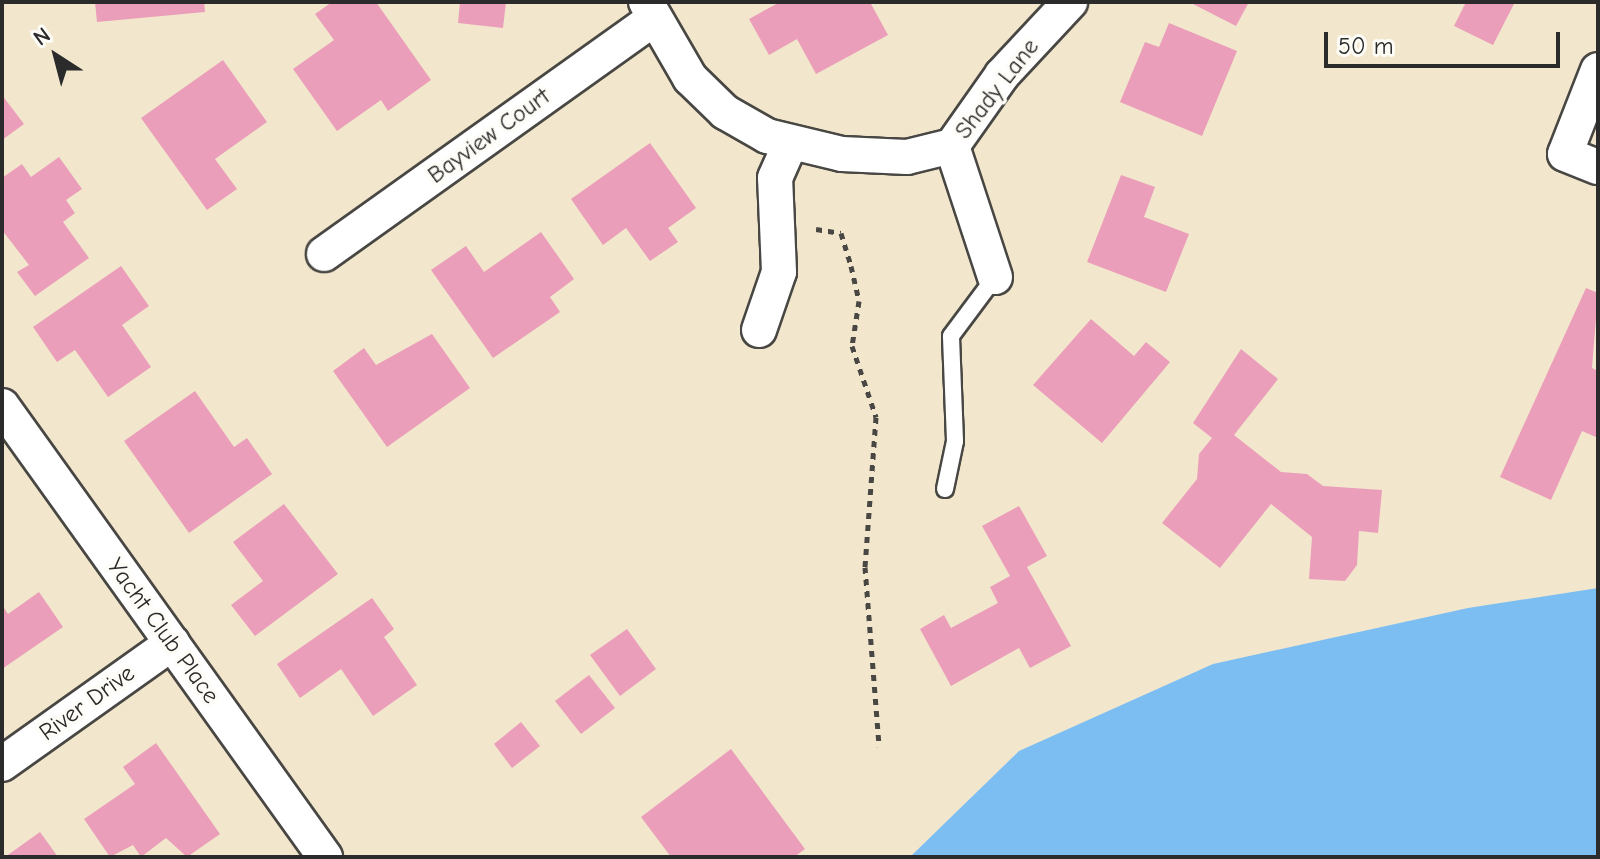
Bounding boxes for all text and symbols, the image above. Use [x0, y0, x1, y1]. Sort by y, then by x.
north arrow [16, 16, 96, 96]
scale bar [1328, 16, 1564, 66]
text: N [28, 22, 55, 51]
text: 50 m [1338, 32, 1394, 60]
street label: Shady Lane [949, 33, 1045, 145]
street label: Bayview Court [422, 82, 556, 190]
street label: Yacht Club Place [101, 553, 225, 709]
street label: River Drive [34, 659, 140, 747]

